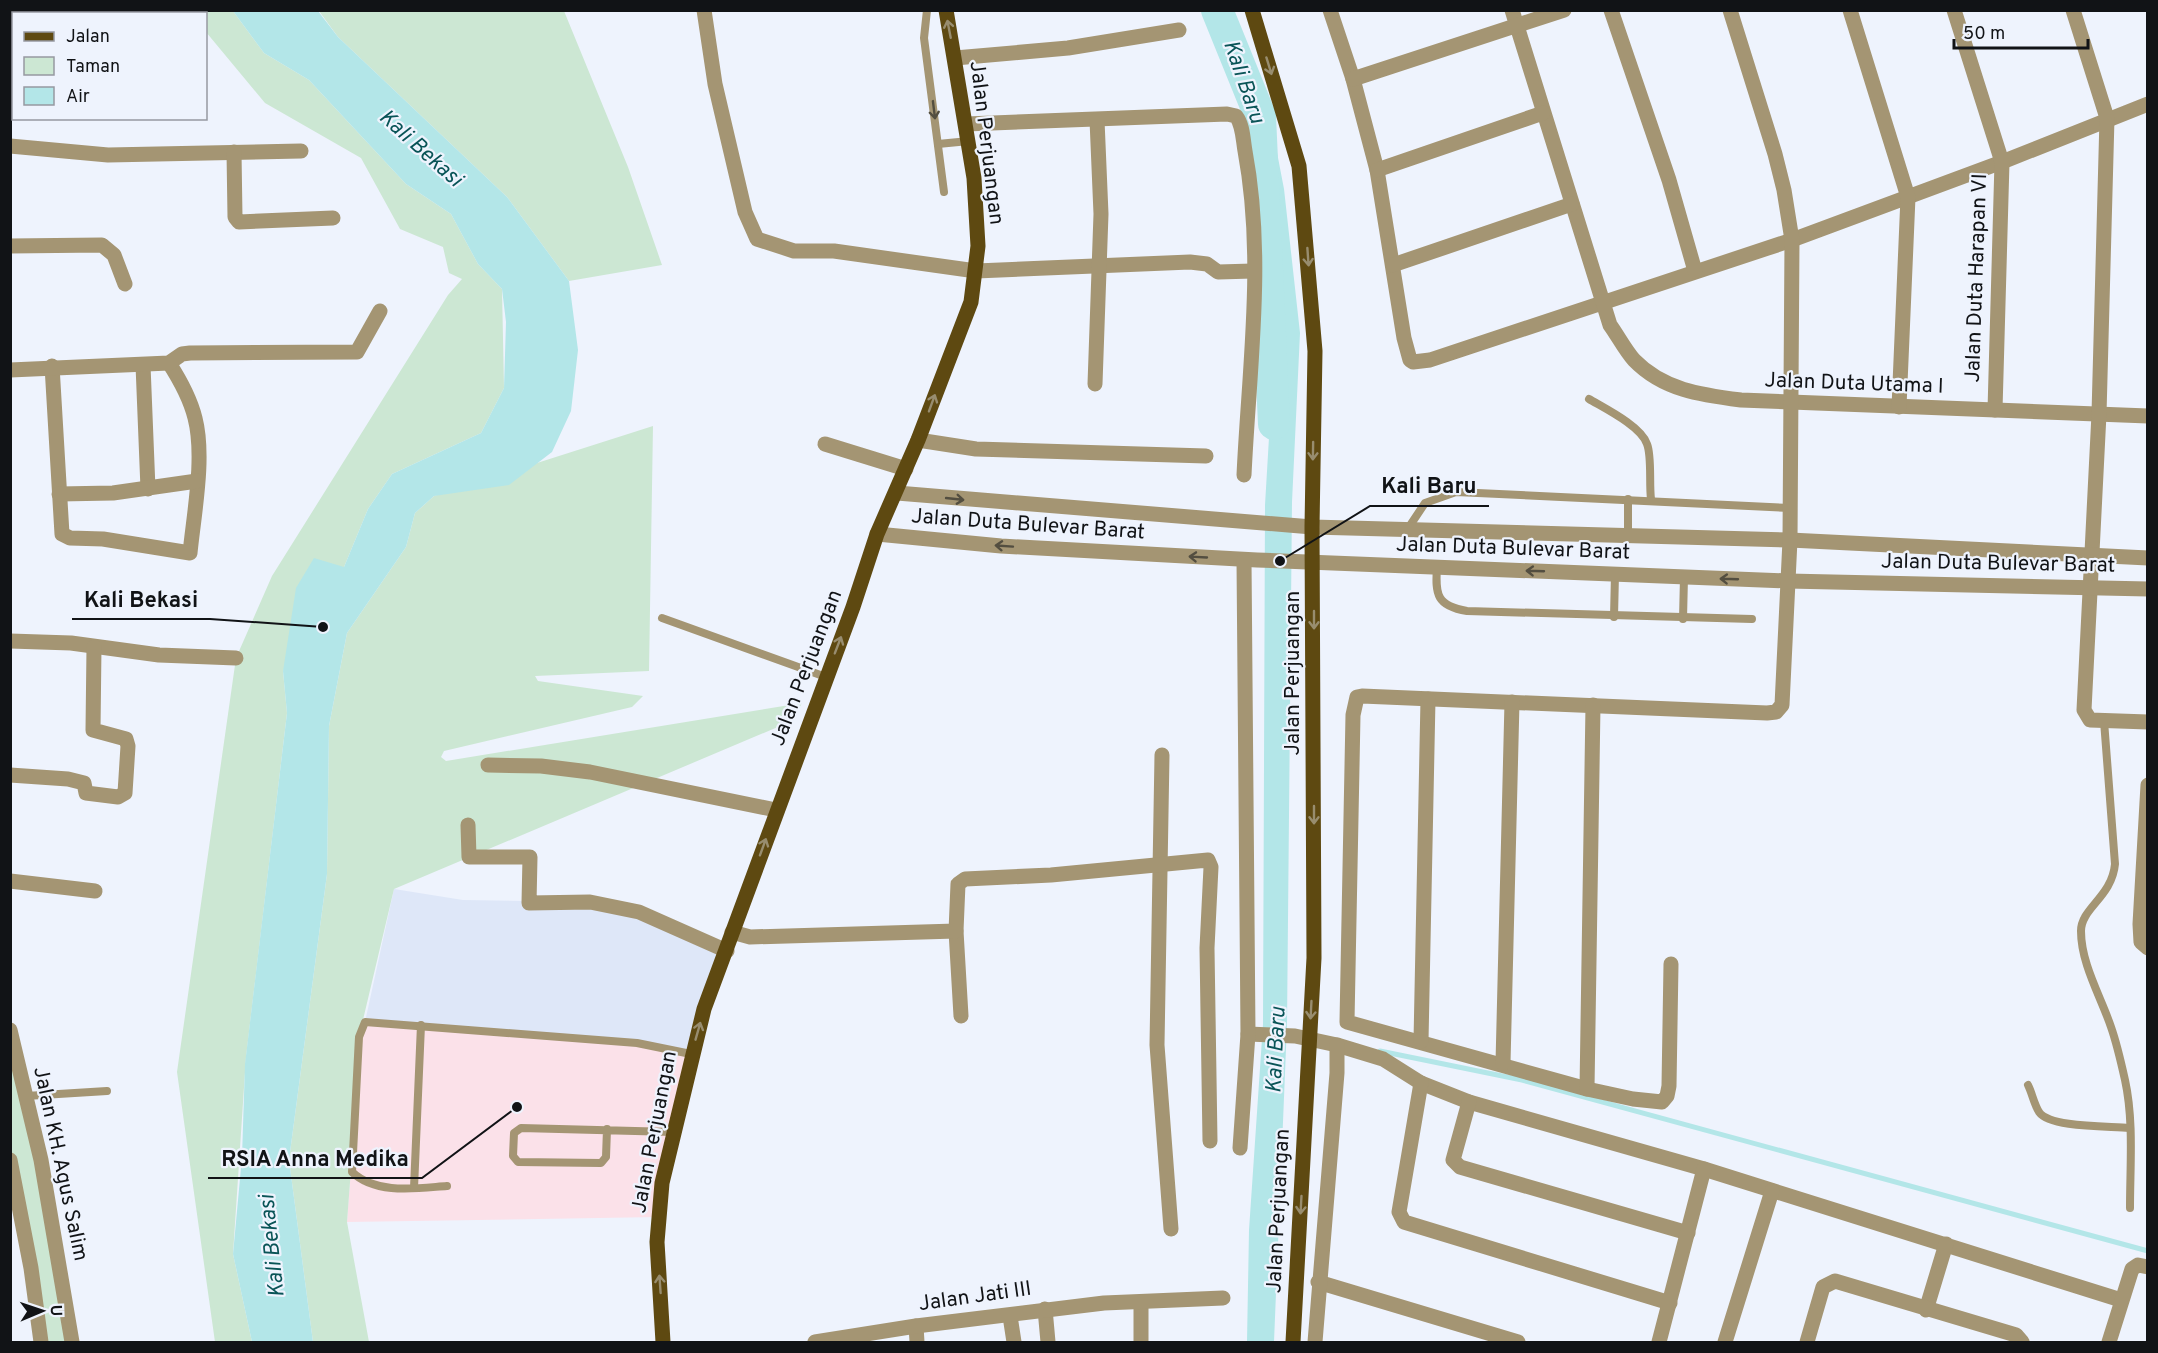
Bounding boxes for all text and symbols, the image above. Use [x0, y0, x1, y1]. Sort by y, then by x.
legend [12, 12, 207, 120]
scale bar [1954, 12, 2088, 50]
one-way arrow [943, 19, 954, 39]
text: 50 m [1963, 23, 2005, 46]
text: Jalan [66, 26, 110, 49]
water label: Kali Baru [1216, 37, 1270, 128]
text: Taman [66, 56, 120, 79]
one-way arrow [1264, 56, 1275, 75]
street label: Jalan Perjuangan [963, 60, 1009, 226]
text: Air [66, 86, 90, 109]
one-way arrow [928, 100, 939, 120]
water label: Kali Bekasi [373, 104, 469, 195]
street label: Jalan Duta Harapan VI [1960, 173, 1994, 383]
one-way arrow [1303, 246, 1314, 266]
street label: Jalan Duta Utama I [1764, 367, 1944, 401]
one-way arrow [928, 394, 939, 413]
one-way arrow [1308, 441, 1319, 461]
callout: Kali Baru [1370, 466, 1489, 506]
text: Kali Baru [1381, 474, 1477, 501]
one-way arrow [944, 494, 964, 505]
street label: Jalan Duta Bulevar Barat [910, 503, 1146, 547]
street label: Jalan Duta Bulevar Barat [1395, 531, 1631, 567]
one-way arrow [994, 541, 1014, 552]
street label: Jalan Duta Bulevar Barat [1881, 548, 2115, 580]
one-way arrow [1189, 552, 1209, 563]
one-way arrow [1525, 566, 1545, 577]
one-way arrow [1720, 573, 1740, 584]
callout: Kali Bekasi [72, 579, 210, 619]
street label: Jalan Perjuangan [765, 586, 849, 750]
text: Kali Bekasi [84, 588, 198, 615]
street label: Jalan Perjuangan [1280, 591, 1307, 755]
one-way arrow [1308, 610, 1320, 630]
one-way arrow [834, 636, 845, 654]
one-way arrow [1308, 805, 1320, 825]
one-way arrow [758, 838, 769, 857]
one-way arrow [1306, 1000, 1317, 1020]
water label: Kali Baru [1261, 1005, 1293, 1094]
one-way arrow [692, 1021, 704, 1040]
street label: Jalan Perjuangan [626, 1049, 684, 1215]
street label: Jalan KH. Agus Salim [26, 1064, 94, 1264]
street label: Jalan Perjuangan [1261, 1128, 1297, 1294]
callout: RSIA Anna Medika [208, 1138, 422, 1178]
text: RSIA Anna Medika [221, 1147, 409, 1174]
water label: Kali Bekasi [254, 1192, 292, 1299]
one-way arrow [1295, 1195, 1306, 1215]
one-way arrow [654, 1275, 665, 1295]
street label: Jalan Jati III [917, 1276, 1033, 1318]
north arrow [12, 1281, 72, 1341]
text: U [45, 1304, 65, 1317]

